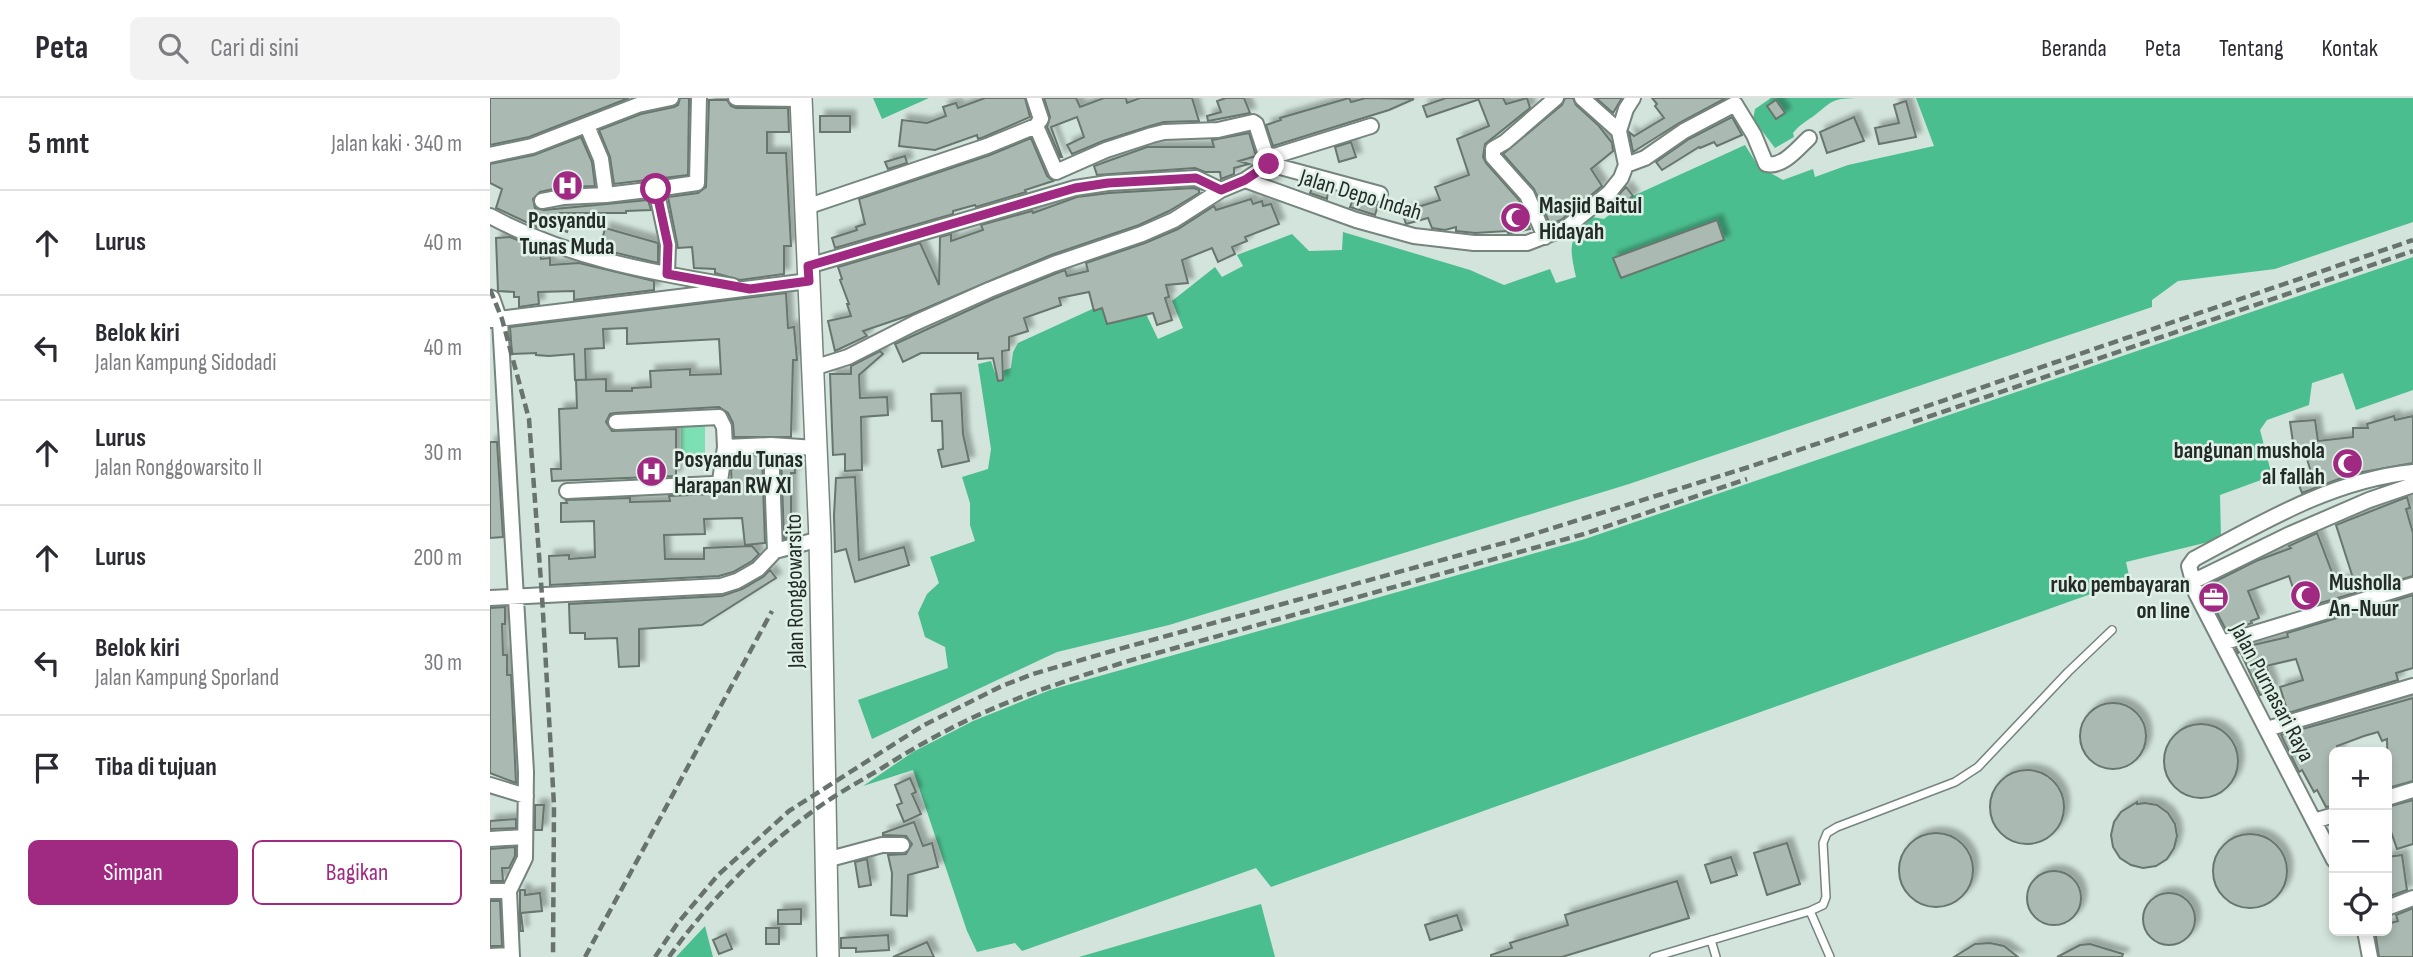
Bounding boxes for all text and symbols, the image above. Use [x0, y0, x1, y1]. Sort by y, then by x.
search box [130, 17, 620, 80]
text: Peta [35, 28, 88, 68]
icon: search [154, 29, 192, 67]
text: Cari di sini [210, 33, 299, 64]
text: Beranda [2041, 34, 2107, 63]
text: Peta [2145, 34, 2181, 63]
text: Tentang [2219, 34, 2284, 63]
text: Kontak [2322, 34, 2378, 63]
text: 5 mnt [28, 126, 89, 162]
text: Jalan kaki · 340 m [331, 130, 462, 158]
route end [1253, 148, 1284, 179]
street label: Jalan Depo Indah [1295, 163, 1425, 227]
hospital icon: Posyandu Tunas Muda [550, 169, 584, 203]
route start [640, 173, 671, 204]
place label: Masjid Baitul Hidayah [1539, 192, 1642, 246]
mosque icon: Masjid Baitul Hidayah [1499, 201, 1533, 235]
place label: Posyandu Tunas Muda [520, 207, 614, 261]
icon: ahead [28, 224, 66, 262]
text: Lurus [95, 227, 146, 258]
text: 40 m [424, 229, 462, 257]
text: Belok kiri [95, 318, 180, 349]
icon: left [28, 329, 66, 367]
text: 40 m [424, 334, 462, 362]
text: Jalan Kampung Sidodadi [95, 349, 277, 377]
text: Lurus [95, 423, 146, 454]
icon: ahead [28, 434, 66, 472]
place label: bangunan mushola al fallah [2174, 437, 2325, 491]
text: 30 m [424, 439, 462, 467]
place label: Posyandu Tunas Harapan RW XI [674, 446, 803, 500]
mosque icon: bangunan mushola al fallah [2331, 446, 2365, 480]
text: Jalan Ronggowarsito II [95, 454, 262, 482]
hospital icon: Posyandu Tunas Harapan RW XI [634, 455, 668, 489]
street label: Jalan Ronggowarsito [780, 514, 810, 669]
icon: ahead [28, 539, 66, 577]
text: Lurus [95, 542, 146, 573]
text: 200 m [414, 544, 462, 572]
place label: Musholla An-Nuur [2328, 569, 2401, 623]
place label: ruko pembayaran on line [2051, 571, 2190, 625]
mosque icon: Musholla An-Nuur [2289, 578, 2323, 612]
office icon: ruko pembayaran on line [2196, 580, 2230, 614]
street label: Jalan Purnasari Raya [2223, 618, 2320, 766]
text: Belok kiri [95, 633, 180, 664]
icon: left [28, 644, 66, 682]
text: 30 m [424, 649, 462, 677]
text: Jalan Kampung Sporland [95, 664, 279, 692]
map controls [2329, 747, 2392, 936]
button: + [2329, 747, 2392, 810]
icon: arrive [28, 749, 66, 787]
text: Tiba di tujuan [95, 752, 217, 783]
button: − [2329, 810, 2392, 873]
button: Simpan [28, 840, 238, 905]
button: Bagikan [252, 840, 462, 905]
button: locate [2329, 873, 2392, 936]

